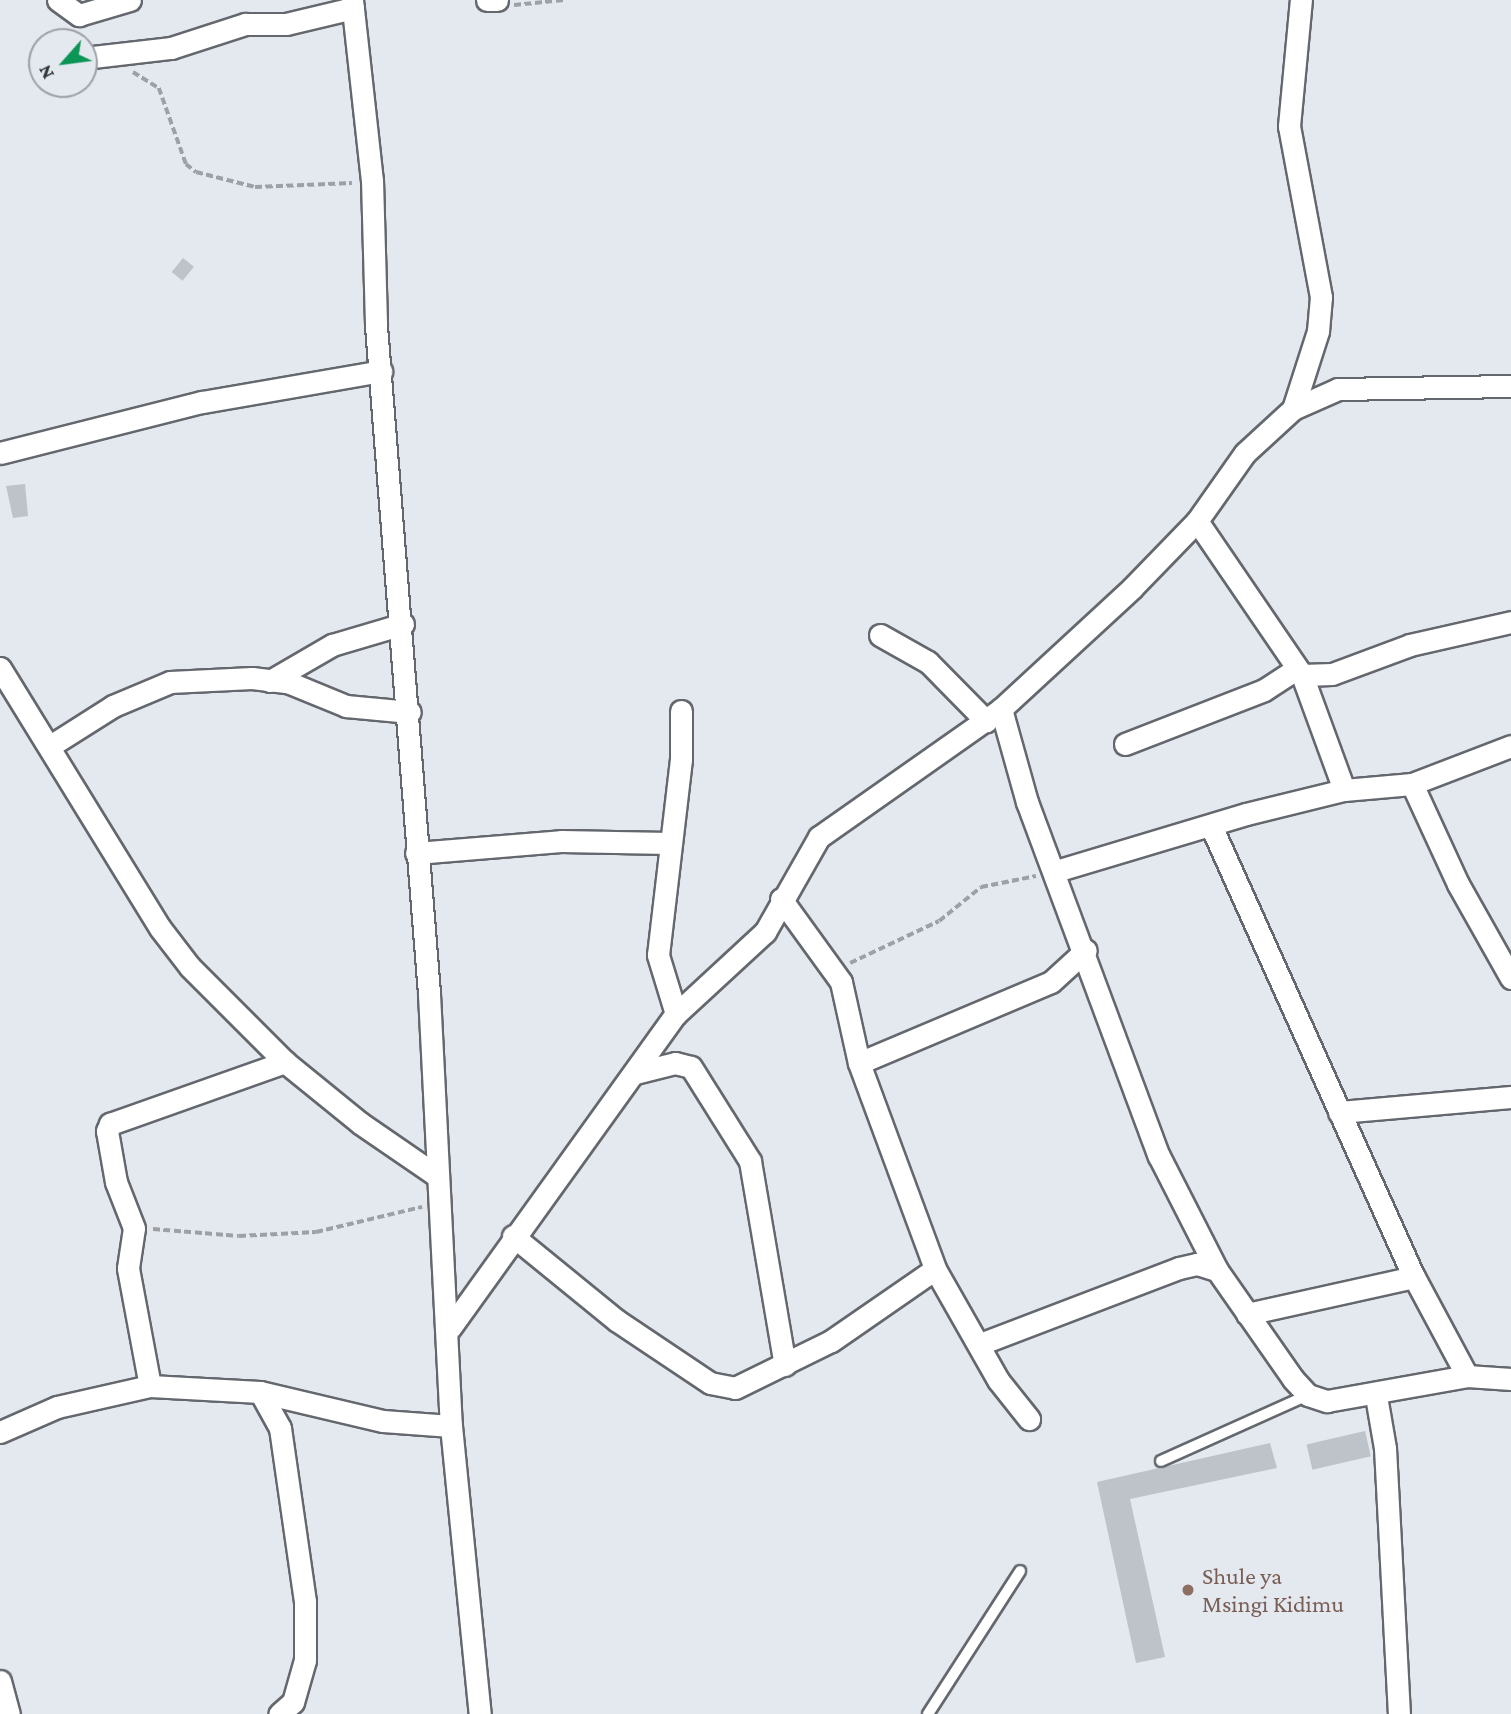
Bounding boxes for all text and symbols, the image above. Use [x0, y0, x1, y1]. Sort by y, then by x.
north arrow [28, 28, 98, 98]
text: N [33, 62, 58, 83]
place label: Shule ya Msingi Kidimu [1202, 1562, 1344, 1618]
marker: Shule ya Msingi Kidimu [1180, 1582, 1196, 1598]

